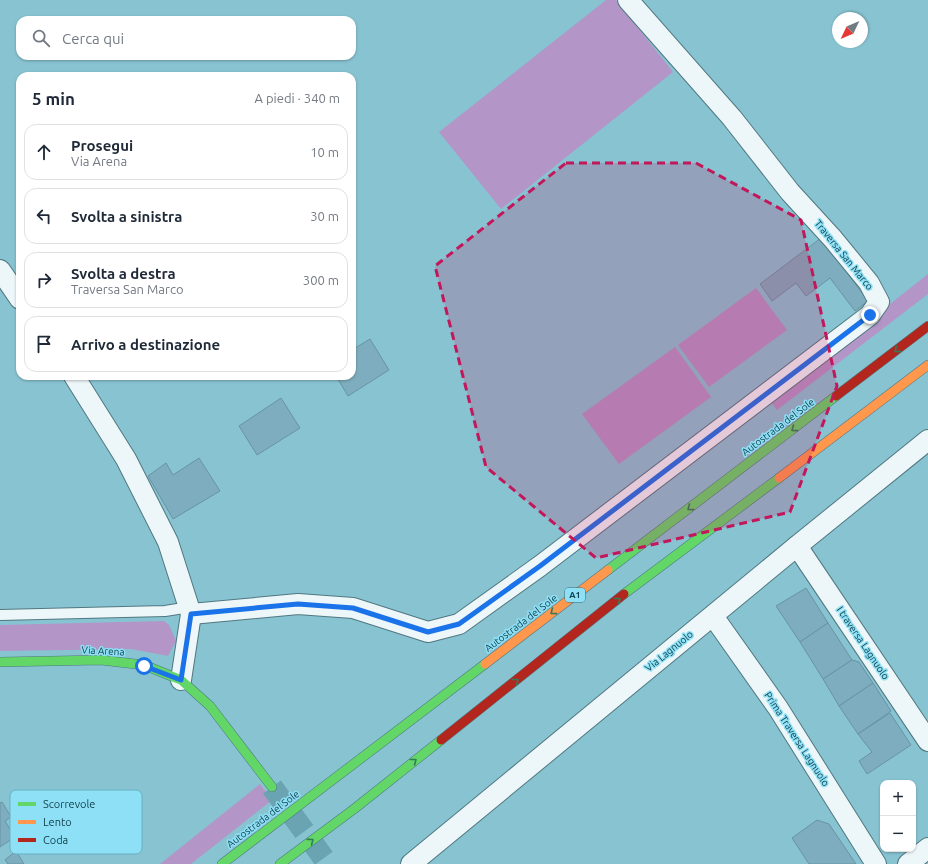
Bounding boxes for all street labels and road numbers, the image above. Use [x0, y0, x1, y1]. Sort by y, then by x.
street label: Traversa San Marco [812, 218, 876, 292]
street label: Autostrada del Sole [740, 396, 816, 458]
road number: A1 [565, 588, 585, 602]
street label: Autostrada del Sole [483, 592, 559, 654]
street label: I traversa Lagnuolo [835, 605, 892, 682]
street label: Via Lagnuolo [643, 628, 695, 674]
street label: Via Arena [81, 644, 125, 658]
street label: Prima Traversa Lagnuolo [762, 690, 832, 788]
street label: Autostrada del Sole [225, 788, 301, 850]

